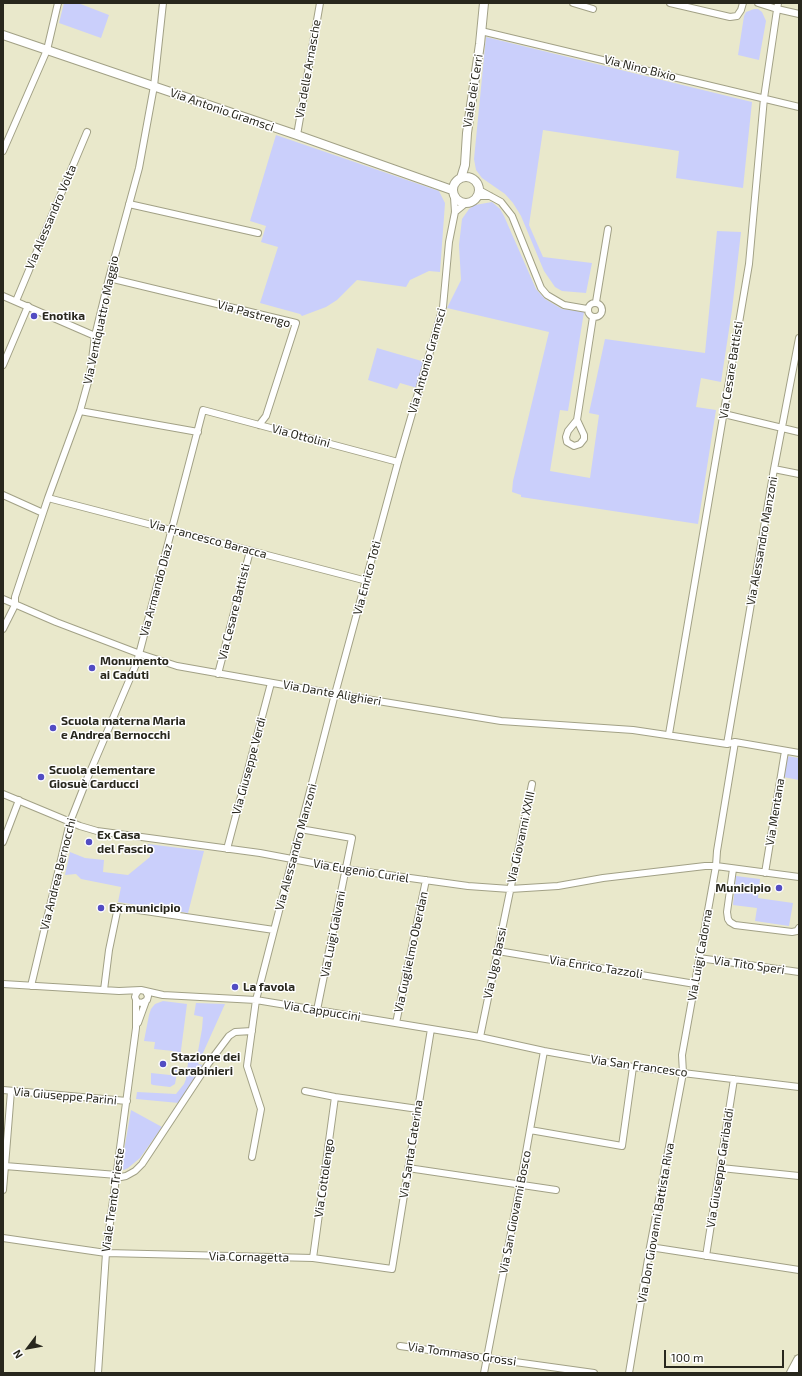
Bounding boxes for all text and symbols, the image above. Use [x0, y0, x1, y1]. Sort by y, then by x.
street label: Via delle Arnasche [292, 18, 324, 120]
street label: Via Nino Bixio [602, 52, 678, 84]
street label: Viale dei Cerri [460, 53, 486, 129]
street label: Via Antonio Gramsci [168, 85, 276, 135]
street label: Via Alessandro Volta [22, 163, 80, 271]
street label: Via Ventiquattro Maggio [80, 254, 122, 386]
street label: Via Pastrengo [216, 297, 292, 331]
street label: Via Antonio Gramsci [405, 307, 449, 415]
place label: Enotika [42, 309, 85, 323]
marker: Enotika [29, 311, 39, 321]
street label: Via Cesare Battisti [716, 320, 746, 420]
street label: Via Ottolini [270, 421, 332, 451]
street label: Via Alessandro Manzoni [744, 475, 780, 607]
street label: Via Francesco Baracca [147, 516, 269, 562]
street label: Via Enrico Toti [350, 539, 384, 617]
street label: Via Armando Diaz [137, 542, 175, 638]
street label: Via Cesare Battisti [215, 562, 253, 662]
place label: Monumento ai Caduti [100, 654, 169, 682]
marker: Monumento ai Caduti [87, 663, 97, 673]
street label: Via Dante Alighieri [282, 677, 382, 709]
place label: Scuola materna Maria e Andrea Bernocchi [61, 714, 186, 742]
street label: Via Giuseppe Verdi [229, 716, 269, 816]
marker: Scuola materna Maria e Andrea Bernocchi [48, 723, 58, 733]
place label: Scuola elementare Giosuè Carducci [49, 763, 155, 791]
marker: Scuola elementare Giosuè Carducci [36, 772, 46, 782]
street label: Via Mentana [763, 777, 787, 847]
street label: Via Alessandro Manzoni [272, 782, 320, 912]
street label: Via Giovanni XXIII [504, 790, 538, 884]
street label: Via Andrea Bernocchi [37, 816, 79, 932]
place label: Ex Casa del Fascio [97, 828, 154, 856]
marker: Ex Casa del Fascio [84, 837, 94, 847]
street label: Via Eugenio Curiel [312, 856, 410, 886]
place label: Municipio [715, 881, 771, 895]
marker: Municipio [774, 883, 784, 893]
street label: Via Luigi Galvani [318, 889, 348, 979]
street label: Via Guglielmo Oberdan [391, 890, 431, 1014]
place label: Ex municipio [109, 901, 181, 915]
marker: Ex municipio [96, 903, 106, 913]
street label: Via Luigi Cadorna [685, 908, 715, 1002]
street label: Via Ugo Bassi [480, 926, 510, 1000]
street label: Via Enrico Tazzoli [548, 953, 644, 981]
street label: Via Tito Speri [713, 953, 785, 977]
place label: La favola [243, 980, 295, 994]
marker: La favola [230, 982, 240, 992]
street label: Via Cappuccini [282, 998, 362, 1024]
place label: Stazione dei Carabinieri [171, 1050, 240, 1078]
street label: Via San Francesco [589, 1052, 689, 1080]
marker: Stazione dei Carabinieri [158, 1059, 168, 1069]
street label: Via Giuseppe Parini [13, 1084, 117, 1108]
street label: Via Santa Caterina [396, 1099, 426, 1199]
street label: Via Giuseppe Garibaldi [703, 1107, 737, 1229]
street label: Via Cottolengo [311, 1138, 337, 1218]
street label: Via Don Giovanni Battista Riva [635, 1141, 677, 1305]
street label: Viale Trento Trieste [99, 1147, 127, 1253]
street label: Via San Giovanni Bosco [496, 1149, 534, 1275]
street label: Via Cornagetta [209, 1249, 289, 1265]
north arrow [8, 1328, 48, 1368]
street label: Via Tommaso Grossi [407, 1339, 517, 1369]
scale bar [666, 1342, 786, 1368]
text: N [10, 1348, 25, 1361]
text: 100 m [671, 1350, 703, 1364]

